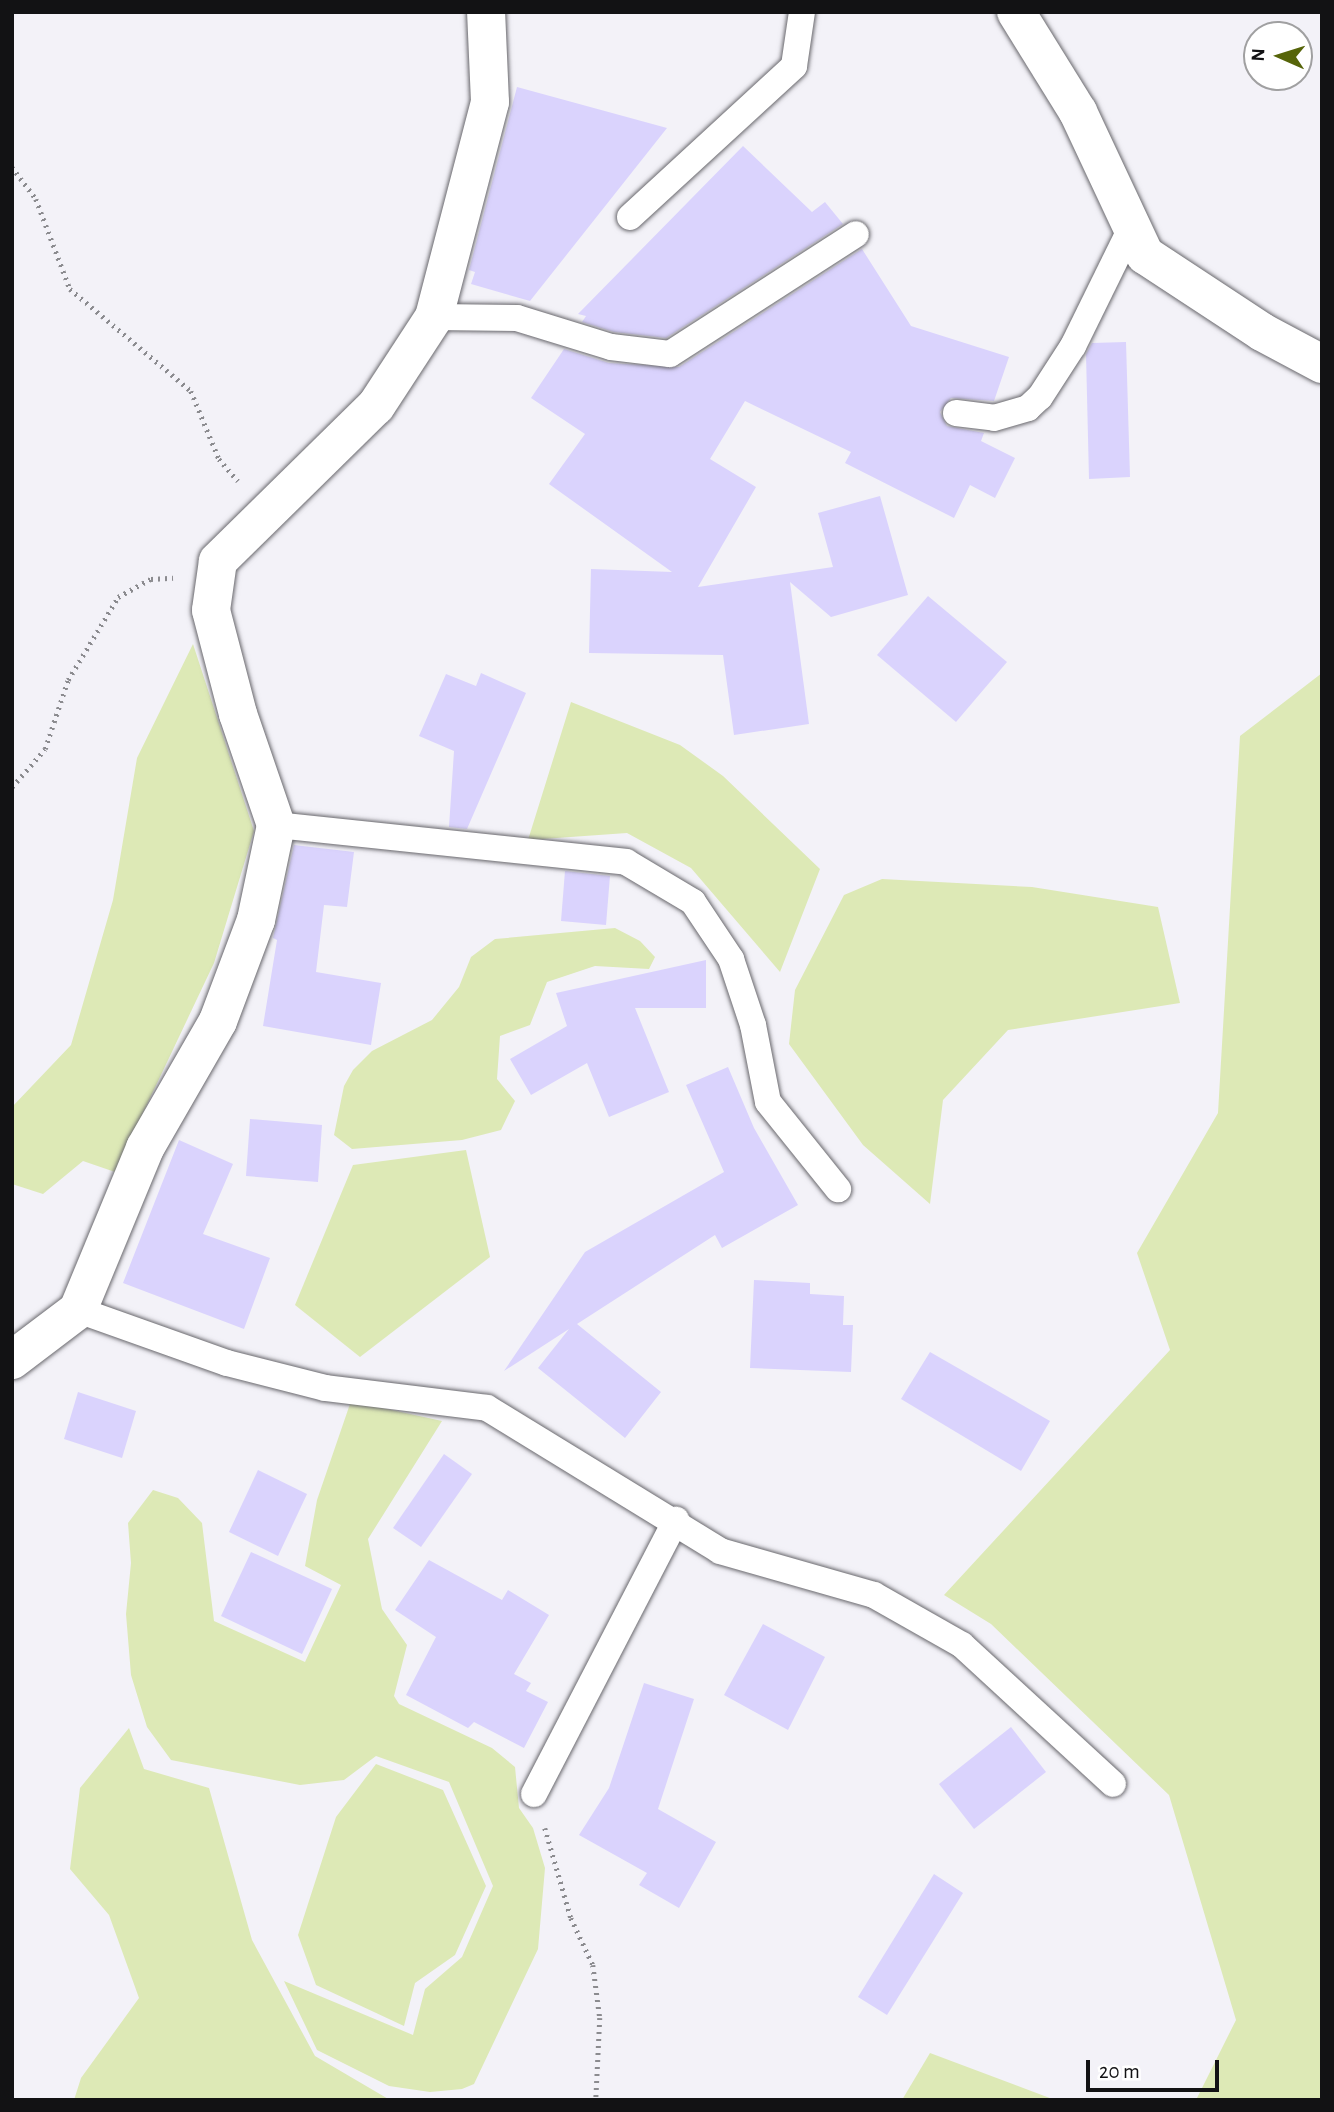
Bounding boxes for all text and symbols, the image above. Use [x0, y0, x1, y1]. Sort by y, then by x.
north arrow [1243, 21, 1313, 91]
text: N [1249, 48, 1268, 62]
scale bar [1089, 2046, 1222, 2090]
text: 20 m [1099, 2061, 1140, 2082]

